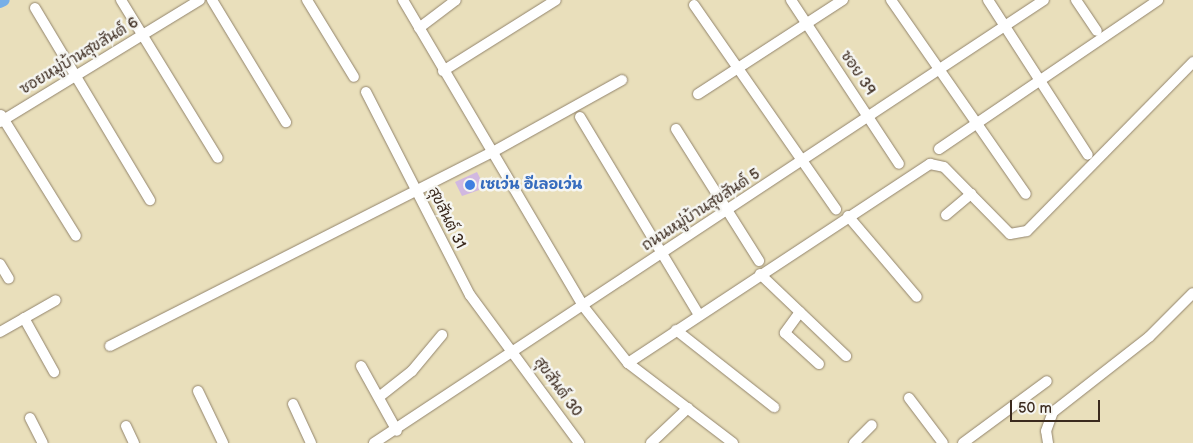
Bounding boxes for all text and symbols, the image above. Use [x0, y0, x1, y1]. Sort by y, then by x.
street label: ซอยหมู่บ้านสุขสันต์ 6 [16, 14, 142, 98]
street label: ซอย 39 [837, 47, 879, 99]
street label: ถนนหมู่บ้านสุขสันต์ 5 [638, 165, 764, 255]
place label: เซเว่น อีเลอเว่น [480, 176, 582, 194]
marker: เซเว่น อีเลอเว่น [464, 179, 476, 191]
street label: สุขสันต์ 31 [424, 184, 470, 252]
street label: สุขสันต์ 30 [530, 354, 586, 420]
scale bar [1013, 390, 1103, 422]
text: 50 m [1018, 399, 1052, 418]

